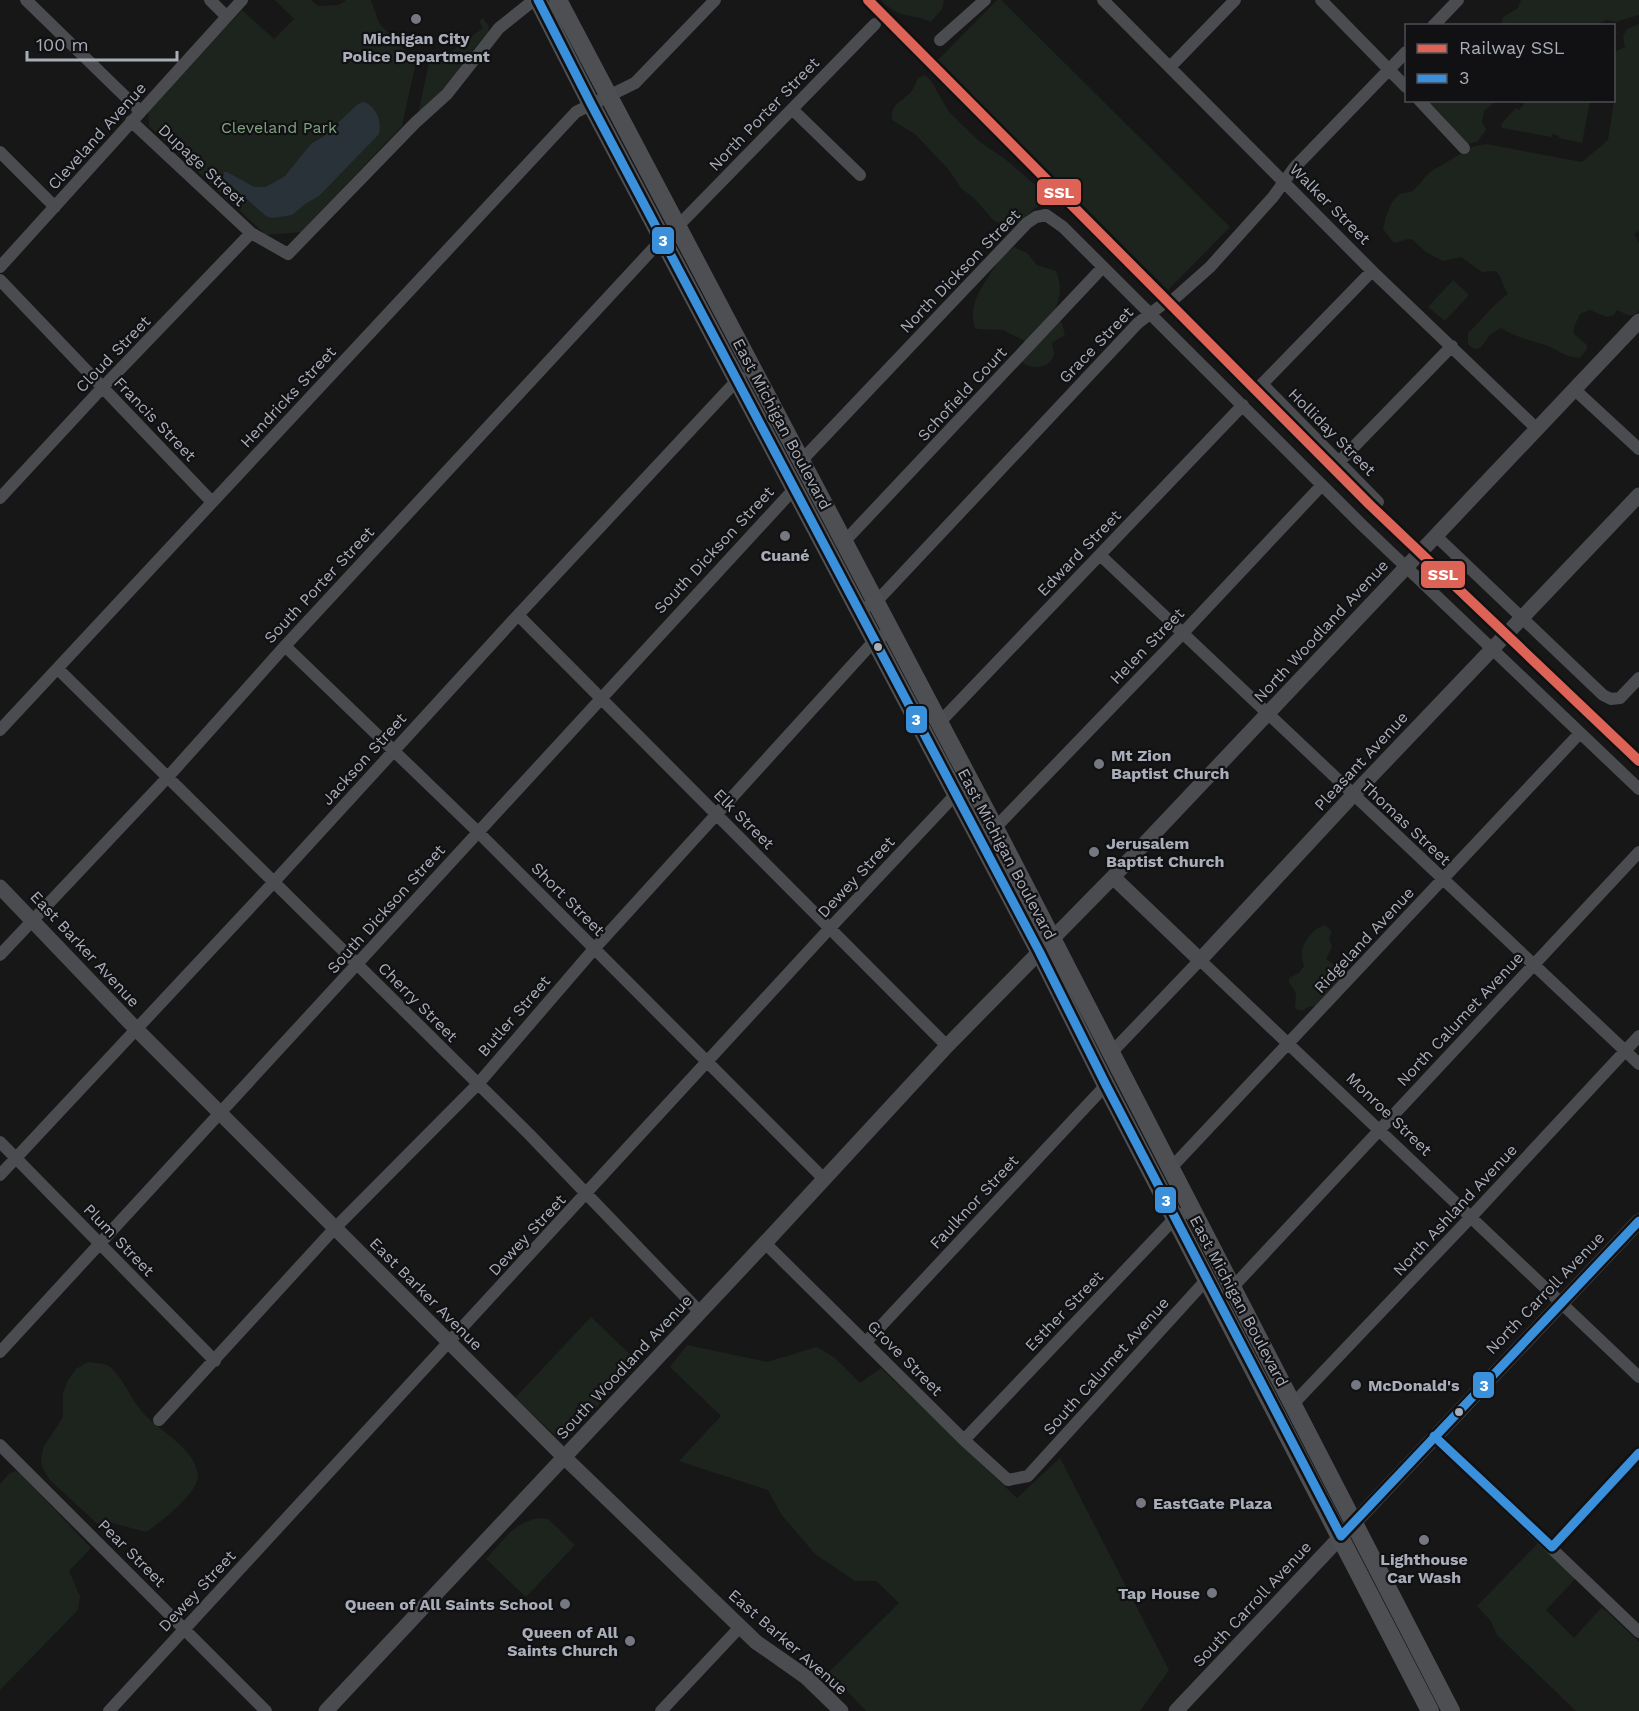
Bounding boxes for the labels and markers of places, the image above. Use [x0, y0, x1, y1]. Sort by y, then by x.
marker: Michigan City Police Department [409, 12, 423, 26]
place label: Michigan City Police Department [342, 29, 490, 66]
marker: Cuané [778, 529, 792, 543]
place label: Cuané [760, 546, 810, 565]
unlabelled marker [872, 641, 884, 653]
place label: Mt Zion Baptist Church [1111, 746, 1229, 783]
marker: Mt Zion Baptist Church [1092, 757, 1106, 771]
place label: Jerusalem Baptist Church [1106, 834, 1224, 871]
marker: Jerusalem Baptist Church [1087, 845, 1101, 859]
place label: McDonald's [1368, 1376, 1460, 1395]
marker: McDonald's [1349, 1378, 1363, 1392]
unlabelled marker [1453, 1406, 1465, 1418]
place label: EastGate Plaza [1153, 1494, 1273, 1513]
marker: EastGate Plaza [1134, 1496, 1148, 1510]
marker: Lighthouse Car Wash [1417, 1533, 1431, 1547]
place label: Lighthouse Car Wash [1380, 1550, 1468, 1587]
place label: Tap House [1118, 1584, 1200, 1603]
marker: Tap House [1205, 1586, 1219, 1600]
place label: Queen of All Saints School [345, 1595, 554, 1614]
marker: Queen of All Saints School [558, 1597, 572, 1611]
place label: Queen of All Saints Church [507, 1623, 619, 1660]
marker: Queen of All Saints Church [623, 1634, 637, 1648]

